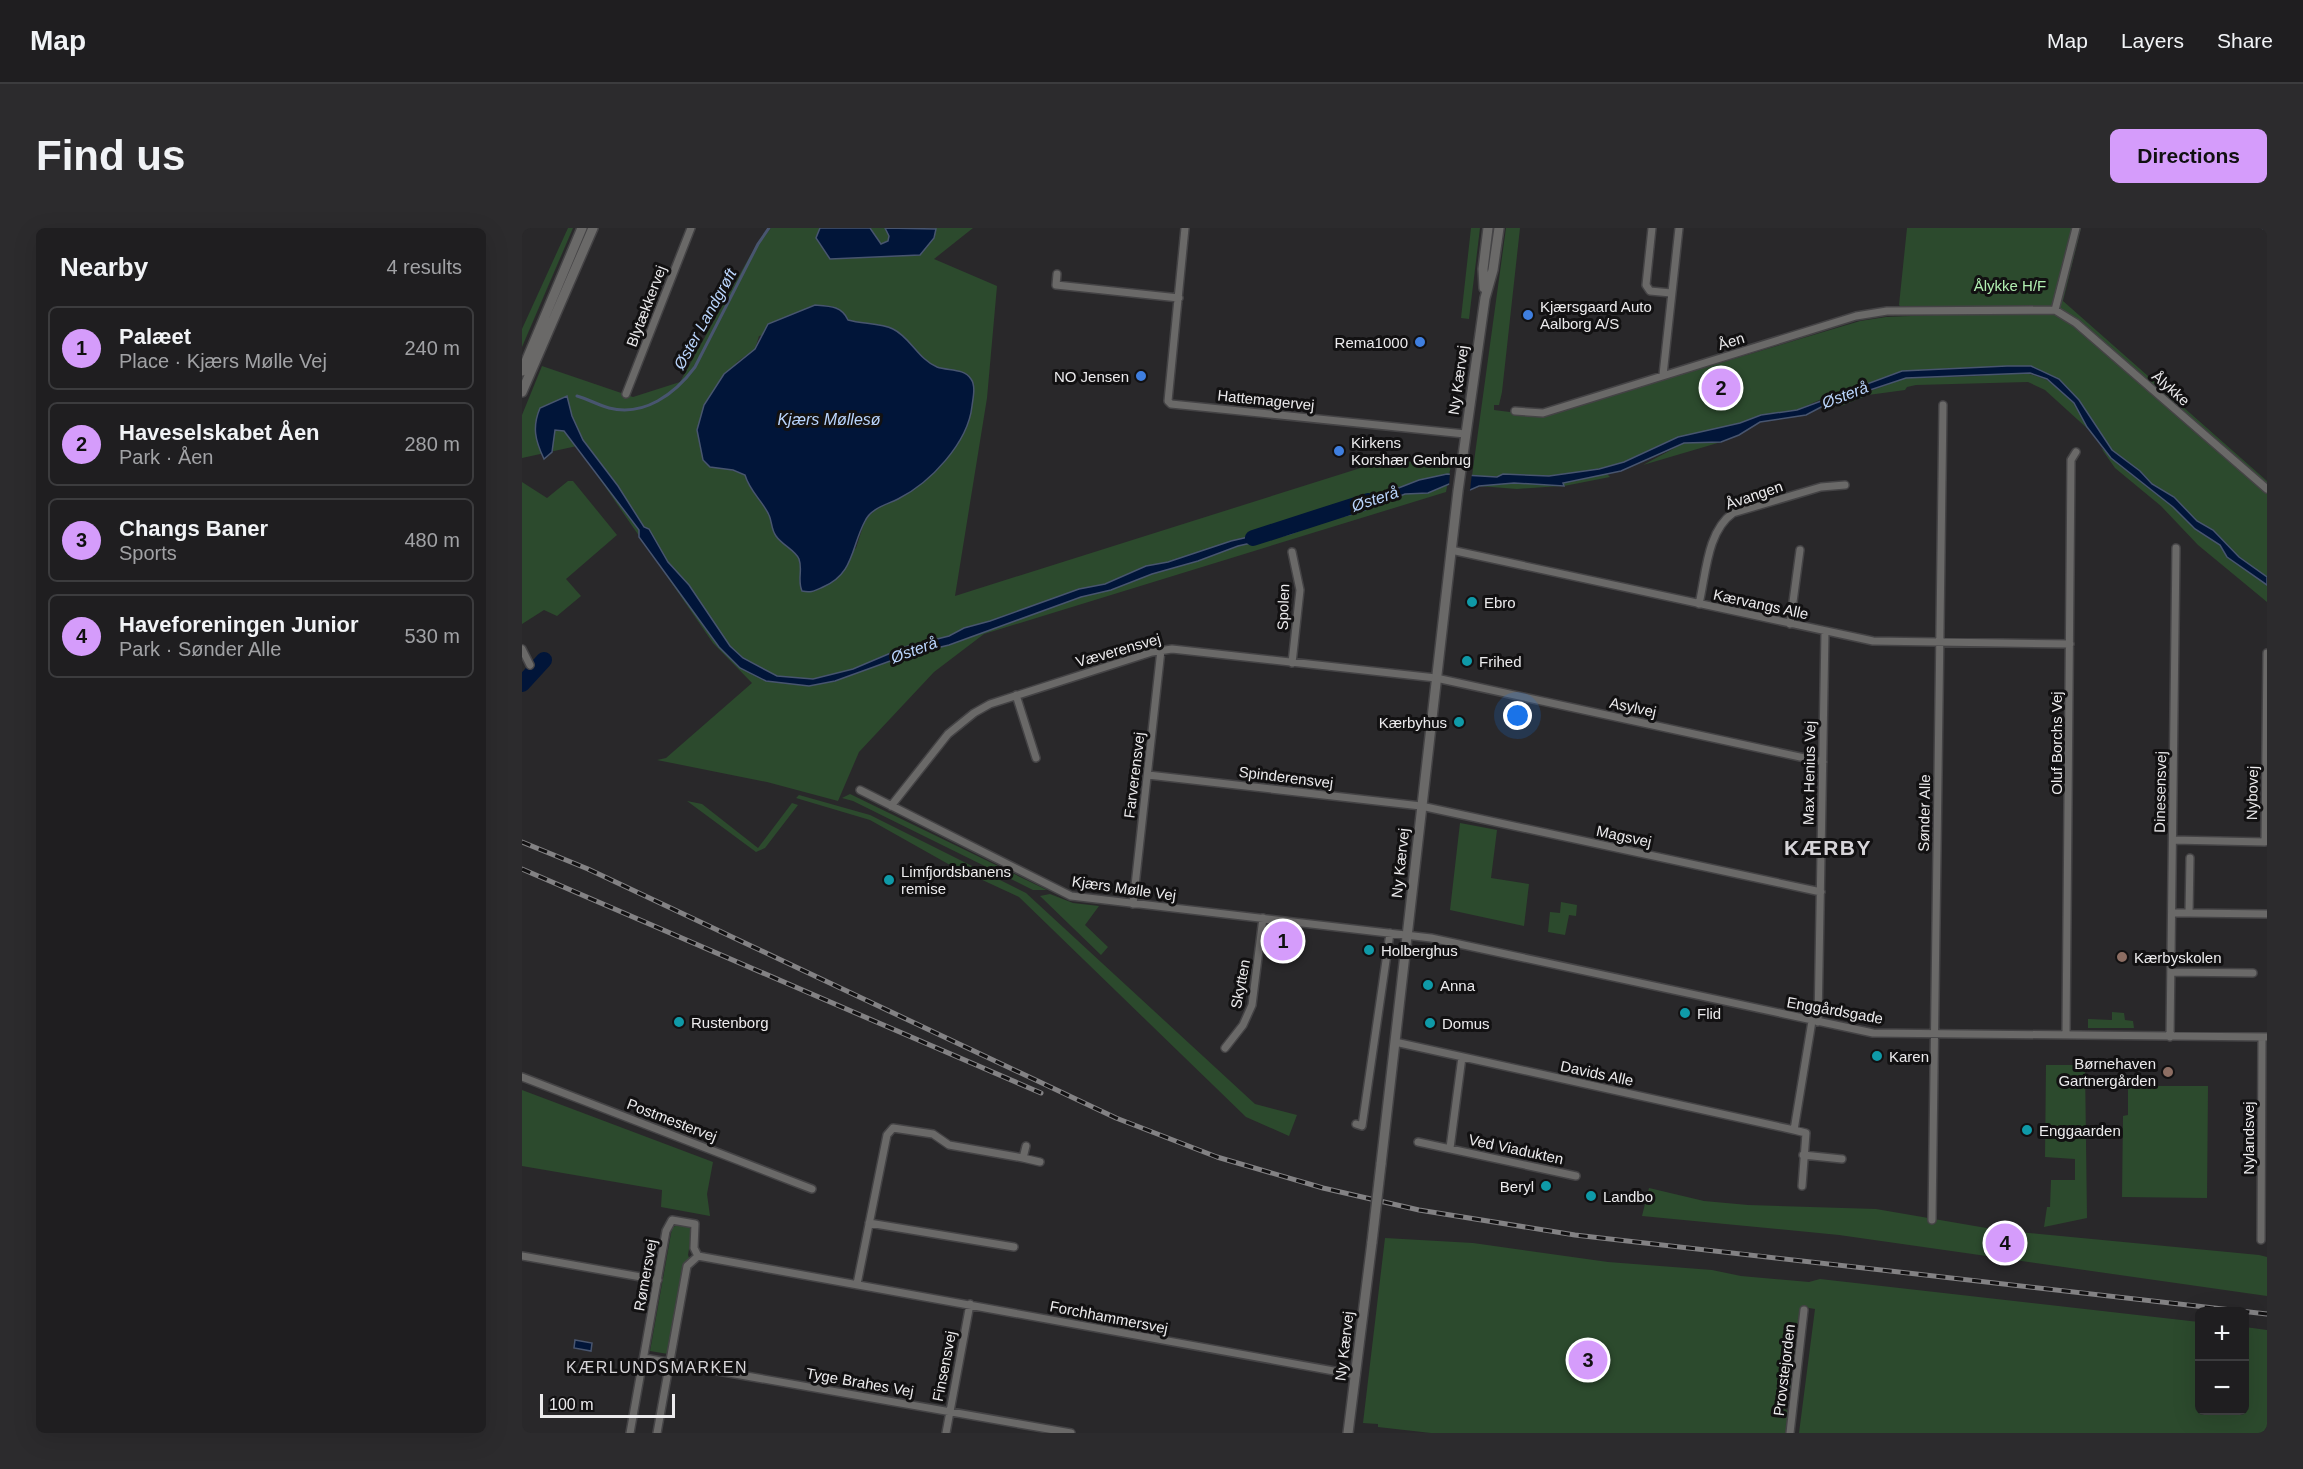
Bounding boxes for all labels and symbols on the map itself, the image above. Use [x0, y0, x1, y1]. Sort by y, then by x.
street label: Blytækkervej [623, 263, 669, 349]
water label: Øster Landgrøft [670, 265, 740, 373]
park label: Ålykke H/F [1974, 277, 2046, 294]
place label: Kjærsgaard Auto Aalborg A/S [1540, 298, 1652, 332]
marker: Kjærsgaard Auto Aalborg A/S [1521, 308, 1535, 322]
street label: Åen [1716, 329, 1746, 353]
place label: Rema1000 [1335, 334, 1408, 351]
marker: Rema1000 [1413, 335, 1427, 349]
street label: Ny Kærvej [1445, 344, 1471, 416]
pin: 2 [1702, 366, 1740, 410]
street label: Ålykke [2149, 367, 2193, 409]
place label: NO Jensen [1054, 368, 1129, 385]
marker: NO Jensen [1134, 369, 1148, 383]
water label: Østerå [1819, 378, 1871, 412]
street label: Hattemagervej [1217, 386, 1315, 414]
water label: Kjærs Møllesø [777, 411, 881, 428]
place label: Kirkens Korshær Genbrug [1351, 434, 1471, 468]
marker: Kirkens Korshær Genbrug [1332, 444, 1346, 458]
street label: Åvangen [1723, 477, 1785, 513]
water label: Østerå [1349, 483, 1401, 515]
street label: Spolen [1274, 583, 1292, 631]
street label: Kærvangs Alle [1712, 586, 1810, 622]
place label: Ebro [1484, 594, 1516, 611]
marker: Ebro [1465, 595, 1479, 609]
street label: Væverensvej [1074, 630, 1162, 670]
water label: Østerå [888, 634, 940, 667]
place label: Frihed [1479, 653, 1522, 670]
marker: Frihed [1460, 654, 1474, 668]
street label: Oluf Borchs Vej [2048, 691, 2065, 795]
street label: Asylvej [1608, 694, 1658, 720]
your location [1503, 701, 1532, 730]
place label: Kærbyhus [1379, 714, 1447, 731]
marker: Kærbyhus [1452, 715, 1466, 729]
street label: Max Henius Vej [1800, 721, 1818, 825]
street label: Farverensvej [1120, 731, 1148, 819]
street label: Dinesensvej [2151, 751, 2169, 833]
street label: Spinderensvej [1238, 763, 1334, 791]
street label: Nybovej [2243, 766, 2261, 820]
street label: Sønder Alle [1915, 774, 1933, 852]
street label: Magsvej [1595, 822, 1653, 850]
street label: Ny Kærvej [1388, 827, 1412, 899]
district label: KÆRBY [1784, 836, 1872, 859]
place label: Limfjordsbanens remise [901, 863, 1011, 897]
street label: Kjærs Mølle Vej [1071, 872, 1177, 904]
marker: Limfjordsbanens remise [882, 873, 896, 887]
pin: 1 [1264, 918, 1302, 964]
place label: Holberghus [1381, 942, 1458, 959]
marker: Holberghus [1362, 943, 1376, 957]
place label: Kærbyskolen [2134, 949, 2222, 966]
marker: Kærbyskolen [2115, 950, 2129, 964]
street label: Skytten [1227, 958, 1253, 1010]
place label: Anna [1440, 977, 1476, 994]
marker: Anna [1421, 978, 1435, 992]
street label: Enggårdsgade [1785, 993, 1885, 1027]
place label: Flid [1697, 1005, 1721, 1022]
marker: Flid [1678, 1006, 1692, 1020]
place label: Rustenborg [691, 1014, 769, 1031]
marker: Rustenborg [672, 1015, 686, 1029]
place label: Domus [1442, 1015, 1490, 1032]
marker: Domus [1423, 1016, 1437, 1030]
place label: Karen [1889, 1048, 1929, 1065]
marker: Karen [1870, 1049, 1884, 1063]
place label: Børnehaven Gartnergården [2058, 1055, 2156, 1089]
street label: Davids Alle [1559, 1057, 1635, 1089]
marker: Børnehaven Gartnergården [2161, 1065, 2175, 1079]
street label: Postmestervej [625, 1095, 719, 1145]
street label: Nylandsvej [2240, 1101, 2257, 1175]
place label: Enggaarden [2039, 1122, 2121, 1139]
marker: Enggaarden [2020, 1123, 2034, 1137]
street label: Ved Viadukten [1467, 1131, 1565, 1167]
place label: Beryl [1500, 1178, 1534, 1195]
marker: Beryl [1539, 1179, 1553, 1193]
place label: Landbo [1603, 1188, 1653, 1205]
marker: Landbo [1584, 1189, 1598, 1203]
pin: 4 [1986, 1220, 2024, 1266]
street label: Rømersvej [630, 1238, 660, 1312]
street label: Forchhammersvej [1048, 1297, 1170, 1337]
street label: Ny Kærvej [1331, 1310, 1357, 1382]
street label: Provstejorden [1770, 1323, 1798, 1417]
street label: Finsensvej [929, 1329, 959, 1403]
pin: 3 [1568, 1338, 1608, 1382]
district label: KÆRLUNDSMARKEN [566, 1359, 748, 1376]
street label: Tyge Brahes Vej [805, 1364, 915, 1400]
scale bar [540, 1391, 675, 1418]

